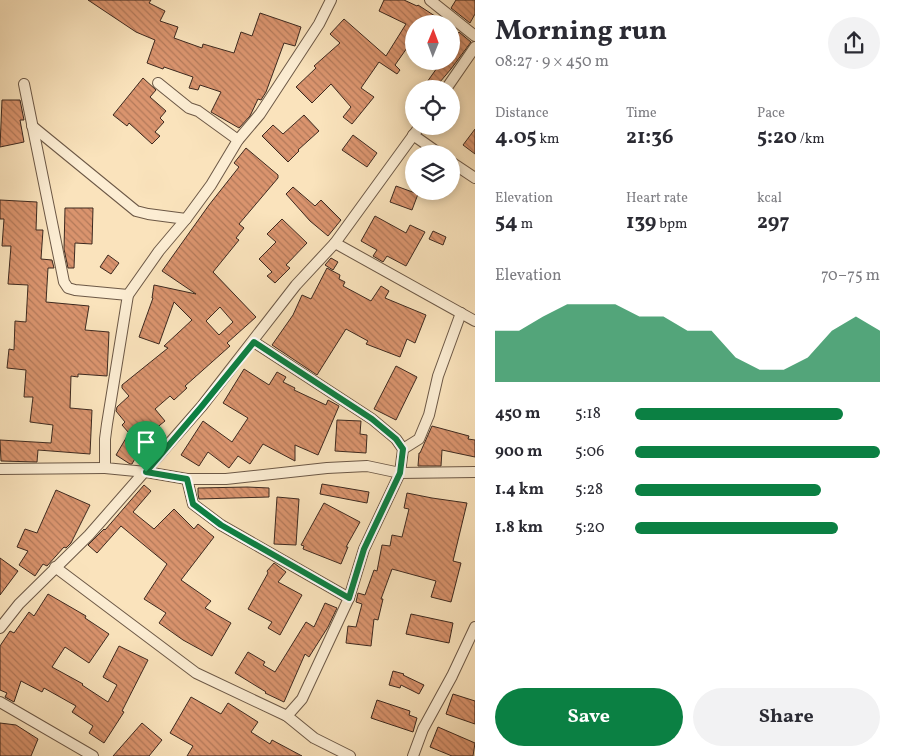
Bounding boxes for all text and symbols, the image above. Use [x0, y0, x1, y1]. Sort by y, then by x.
text: Morning run [495, 12, 667, 51]
north arrow [405, 15, 460, 70]
map controls [405, 15, 460, 200]
button: share [828, 17, 880, 69]
text: 08:27 · 9 × 450 m [495, 51, 609, 73]
button: locate [405, 80, 460, 135]
text: Distance [495, 104, 549, 123]
text: Time [626, 104, 657, 123]
text: Pace [757, 104, 785, 123]
text: 4.05 [495, 123, 537, 152]
text: 21:36 [626, 123, 674, 152]
text: 5:20 [757, 123, 797, 152]
text: km [537, 130, 559, 149]
text: /km [797, 130, 825, 149]
button: layers [405, 145, 460, 200]
text: Elevation [495, 189, 553, 208]
text: Heart rate [626, 189, 688, 208]
text: kcal [757, 189, 782, 208]
text: 54 [495, 208, 518, 237]
text: 139 [626, 208, 656, 237]
text: 297 [757, 208, 789, 237]
text: m [518, 215, 533, 234]
text: bpm [656, 215, 687, 234]
text: Elevation [495, 265, 562, 287]
text: 70–75 m [821, 265, 880, 287]
text: 450 m [495, 403, 541, 425]
text: 5:18 [575, 403, 601, 425]
pin [125, 421, 167, 472]
icon: arrive [132, 428, 160, 456]
text: 900 m [495, 441, 543, 463]
text: 5:06 [575, 441, 604, 463]
text: 1.4 km [495, 479, 544, 501]
text: 5:28 [575, 479, 603, 501]
text: 1.8 km [495, 517, 543, 539]
text: 5:20 [575, 517, 605, 539]
button: Save [495, 688, 683, 746]
button: Share [693, 688, 880, 746]

